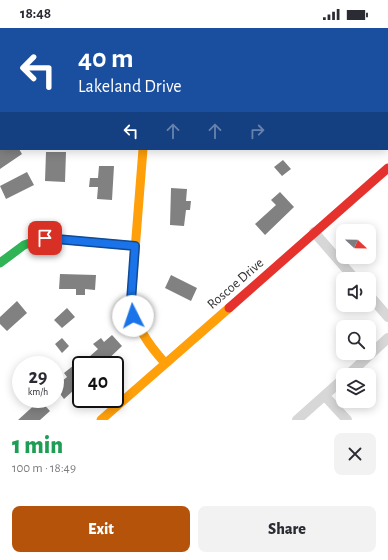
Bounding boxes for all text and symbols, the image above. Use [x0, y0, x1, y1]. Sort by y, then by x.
text: 18:48 [20, 6, 51, 21]
icon: left [12, 44, 64, 96]
text: 40 m [78, 45, 134, 73]
text: Lakeland Drive [78, 78, 182, 96]
icon: left [120, 120, 142, 142]
icon: ahead [162, 120, 184, 142]
icon: ahead [204, 120, 226, 142]
icon: right [246, 120, 268, 142]
pin [28, 221, 62, 255]
north arrow [336, 224, 376, 264]
map controls [336, 224, 376, 408]
icon: arrive [34, 227, 56, 249]
street label: Roscoe Drive [205, 256, 266, 312]
button: sound [336, 272, 376, 312]
position arrow [112, 295, 154, 337]
button: search [336, 320, 376, 360]
speed limit sign: 40 [72, 356, 124, 408]
text: 29 [28, 367, 48, 387]
button: layers [336, 368, 376, 408]
text: km/h [28, 387, 48, 397]
button: close [334, 433, 376, 475]
text: 1 min [12, 434, 63, 458]
text: 100 m · 18:49 [12, 462, 76, 475]
button: Exit [12, 506, 190, 552]
button: Share [198, 506, 376, 552]

